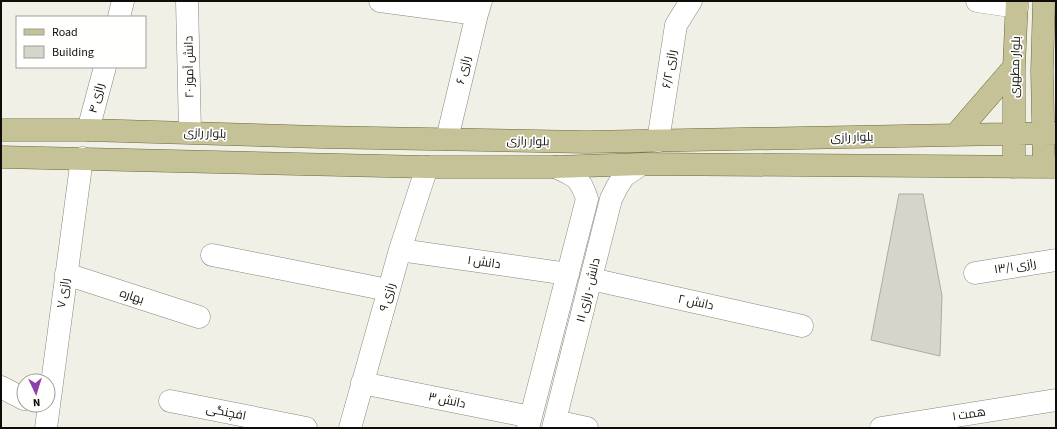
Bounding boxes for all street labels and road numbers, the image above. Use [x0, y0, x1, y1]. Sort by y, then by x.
street label: دانش آموز ۲۰ [180, 35, 199, 98]
street label: بلوار مطهری [1006, 36, 1025, 98]
street label: رازی ۶/۲ [658, 49, 681, 90]
street label: رازی ۶ [452, 54, 475, 86]
street label: رازی ۴ [84, 81, 109, 115]
street label: بلوار رازی [183, 124, 227, 143]
street label: بلوار رازی [830, 129, 874, 146]
street label: بلوار رازی [506, 133, 550, 150]
street label: دانش ۱ [466, 252, 502, 273]
street label: رازی ۱۳/۱ [993, 255, 1037, 278]
street label: دانش - رازی ۱۱ [572, 256, 605, 324]
street label: رازی ۷ [53, 277, 74, 309]
street label: رازی ۹ [375, 281, 400, 313]
street label: بهاره [117, 285, 146, 308]
street label: دانش ۲ [677, 290, 715, 315]
street label: دانش ۳ [427, 388, 467, 413]
street label: افچنگی [204, 400, 247, 425]
street label: همت ۱ [951, 403, 987, 426]

